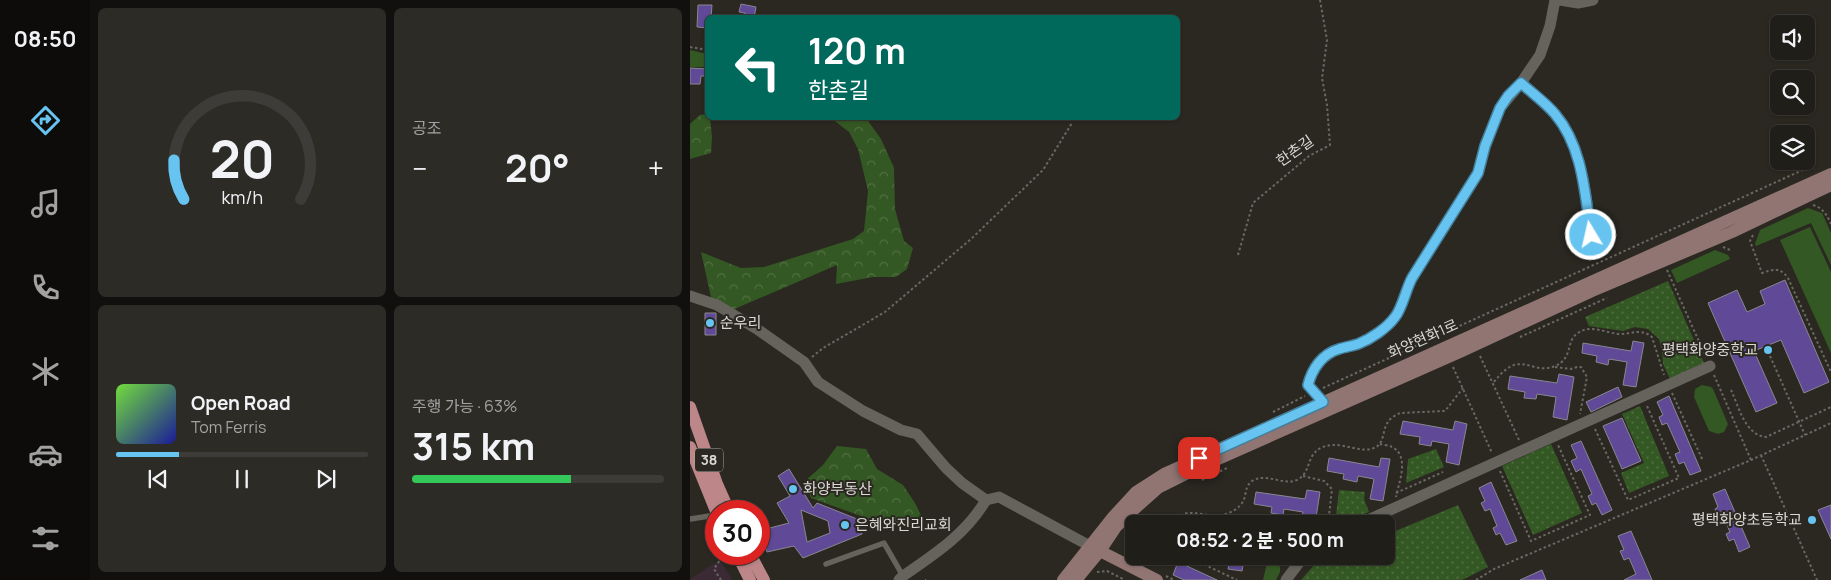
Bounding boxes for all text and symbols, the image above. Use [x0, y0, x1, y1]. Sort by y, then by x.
map controls [1770, 15, 1815, 170]
button: sound [1770, 15, 1815, 60]
text: 08:50 [14, 24, 76, 54]
text: 120 m [808, 27, 906, 75]
icon: left [725, 35, 790, 100]
button: search [1770, 70, 1815, 115]
text: 한촌길 [808, 75, 869, 105]
icon: directions [28, 103, 63, 138]
text: 공조 [412, 117, 441, 139]
text: 20 [209, 123, 275, 194]
button: layers [1770, 125, 1815, 170]
street label: 한촌길 [1272, 130, 1318, 171]
text: 20° [505, 141, 570, 193]
text: − [412, 149, 427, 187]
text: + [648, 149, 664, 187]
text: km/h [221, 185, 263, 209]
icon: music [28, 186, 63, 221]
position arrow [1564, 208, 1616, 260]
icon: phone [28, 270, 63, 305]
place label: 순우리 [720, 312, 761, 333]
street label: 화양현화1로 [1384, 314, 1461, 363]
marker: 순우리 [704, 317, 716, 329]
place label: 평택화양중학교 [1661, 339, 1758, 360]
marker: 평택화양중학교 [1762, 344, 1774, 356]
icon: climate [28, 354, 63, 389]
text: Open Road [191, 390, 291, 416]
text: 주행 가능 · 63% [412, 395, 517, 417]
text: Tom Ferris [191, 416, 266, 438]
text: 315 km [412, 419, 535, 471]
icon: car [28, 437, 63, 472]
pin [1178, 437, 1220, 479]
icon: arrive [1185, 444, 1213, 472]
road number: 38 [695, 448, 723, 472]
icon: previous [144, 465, 172, 493]
icon: pause [228, 465, 256, 493]
icon: next [312, 465, 340, 493]
place label: 화양부동산 [803, 478, 872, 499]
marker: 화양부동산 [787, 483, 799, 495]
speed limit sign: 30 [705, 500, 770, 565]
place label: 평택화양초등학교 [1692, 509, 1802, 530]
place label: 은혜와진리교회 [855, 514, 952, 535]
marker: 평택화양초등학교 [1806, 514, 1818, 526]
marker: 은혜와진리교회 [839, 519, 851, 531]
icon: filters [28, 521, 63, 556]
text: 08:52 · 2 분 · 500 m [1176, 527, 1344, 553]

